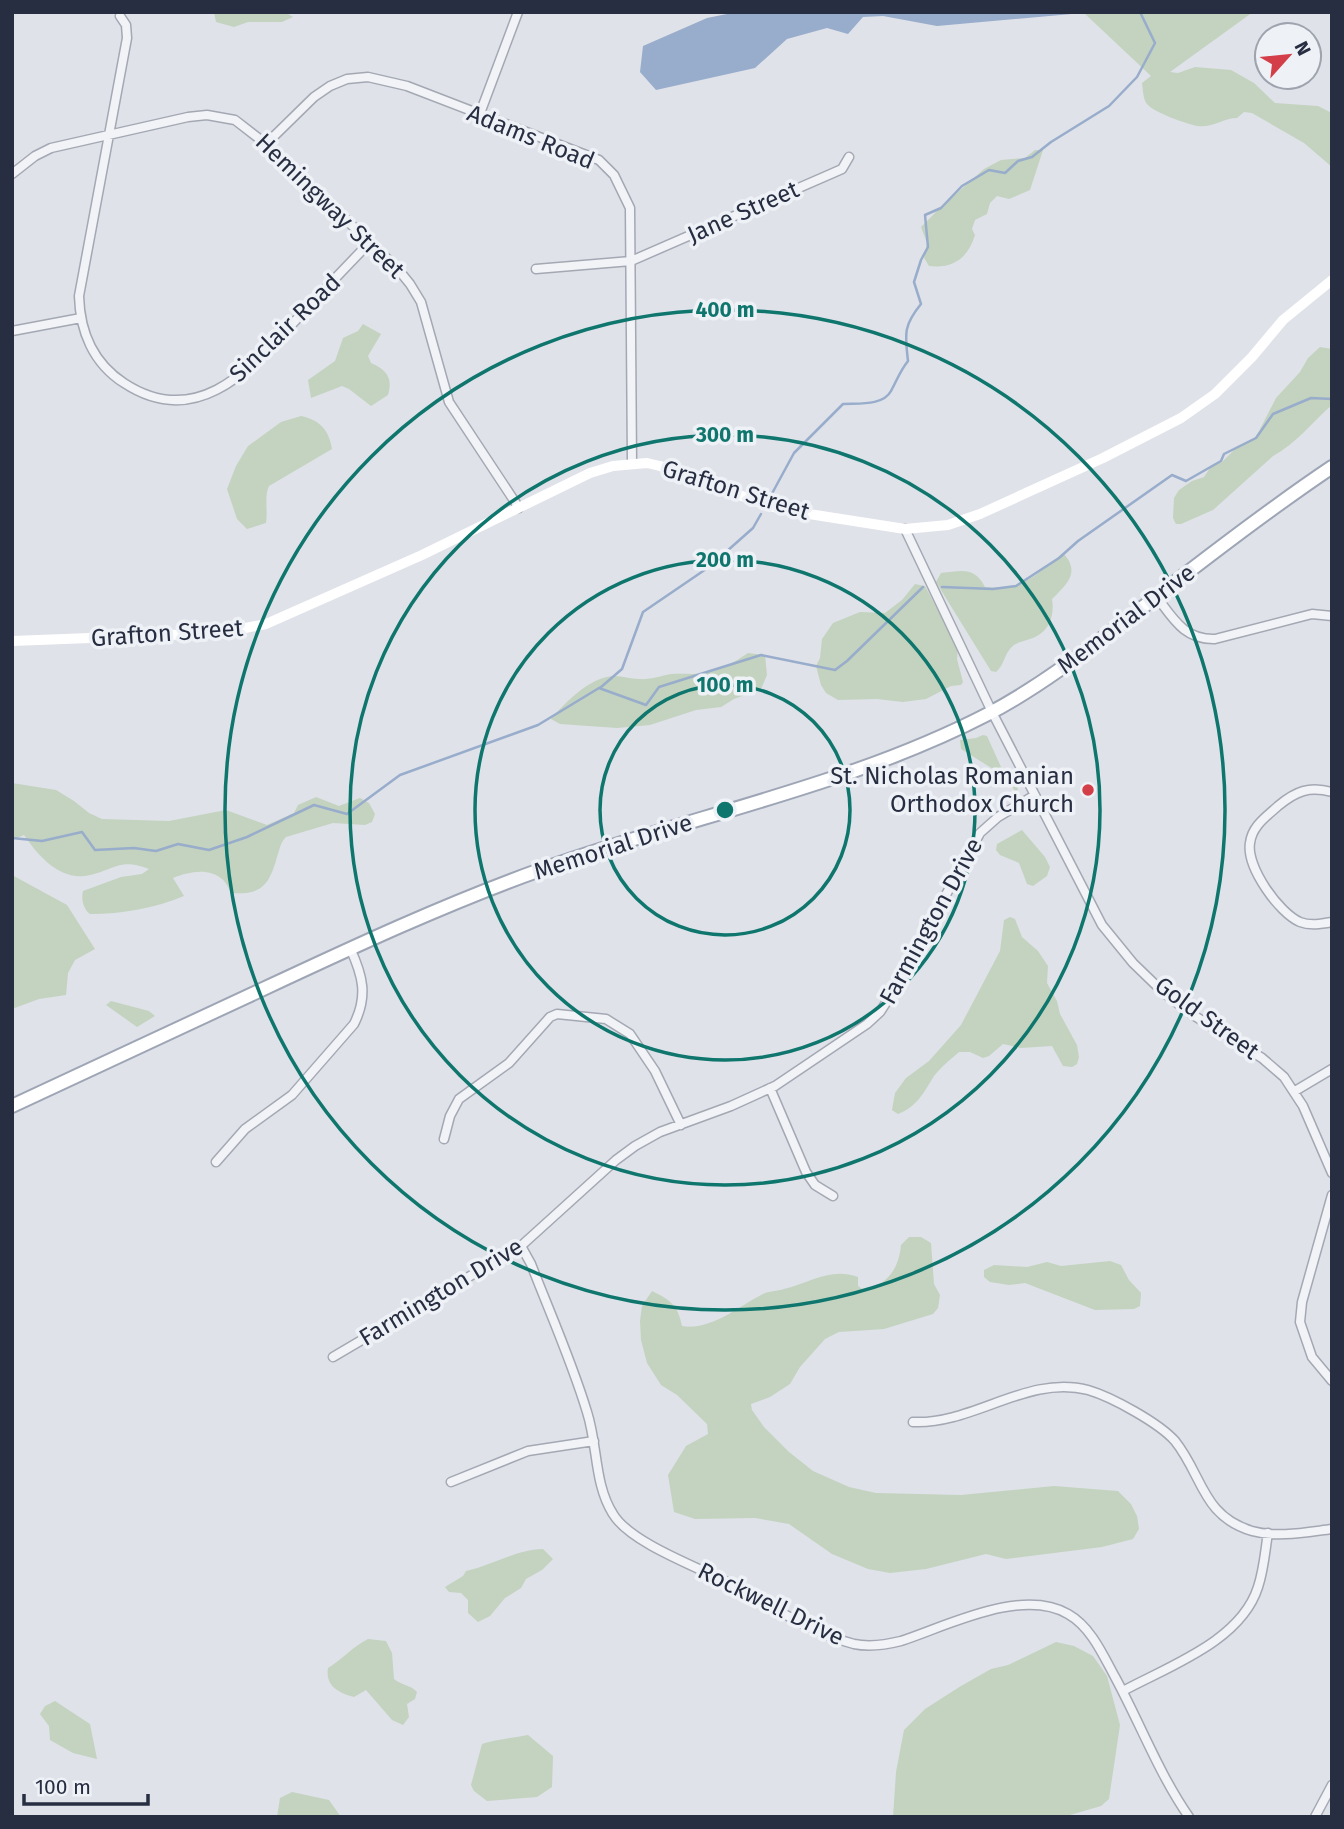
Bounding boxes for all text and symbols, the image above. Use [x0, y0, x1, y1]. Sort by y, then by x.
north arrow [1253, 21, 1323, 91]
text: N [1290, 38, 1316, 59]
street label: Adams Road [463, 99, 599, 175]
street label: Hemingway Street [250, 128, 411, 284]
street label: Jane Street [683, 175, 803, 249]
street label: Sinclair Road [224, 268, 346, 388]
text: 400 m [695, 297, 755, 323]
text: 300 m [695, 422, 754, 448]
street label: Grafton Street [659, 454, 813, 526]
text: 200 m [696, 547, 754, 573]
street label: Memorial Drive [1052, 558, 1200, 680]
street label: Grafton Street [90, 614, 244, 652]
text: 100 m [696, 672, 754, 698]
place label: St. Nicholas Romanian Orthodox Church [830, 762, 1074, 818]
marker: St. Nicholas Romanian Orthodox Church [1080, 782, 1096, 798]
centre of rings [713, 798, 737, 822]
street label: Memorial Drive [530, 808, 696, 886]
street label: Farmington Drive [874, 833, 988, 1009]
street label: Gold Street [1149, 971, 1265, 1065]
street label: Farmington Drive [354, 1232, 528, 1352]
street label: Rockwell Drive [693, 1557, 849, 1651]
scale bar [24, 1762, 149, 1806]
text: 100 m [35, 1774, 91, 1800]

